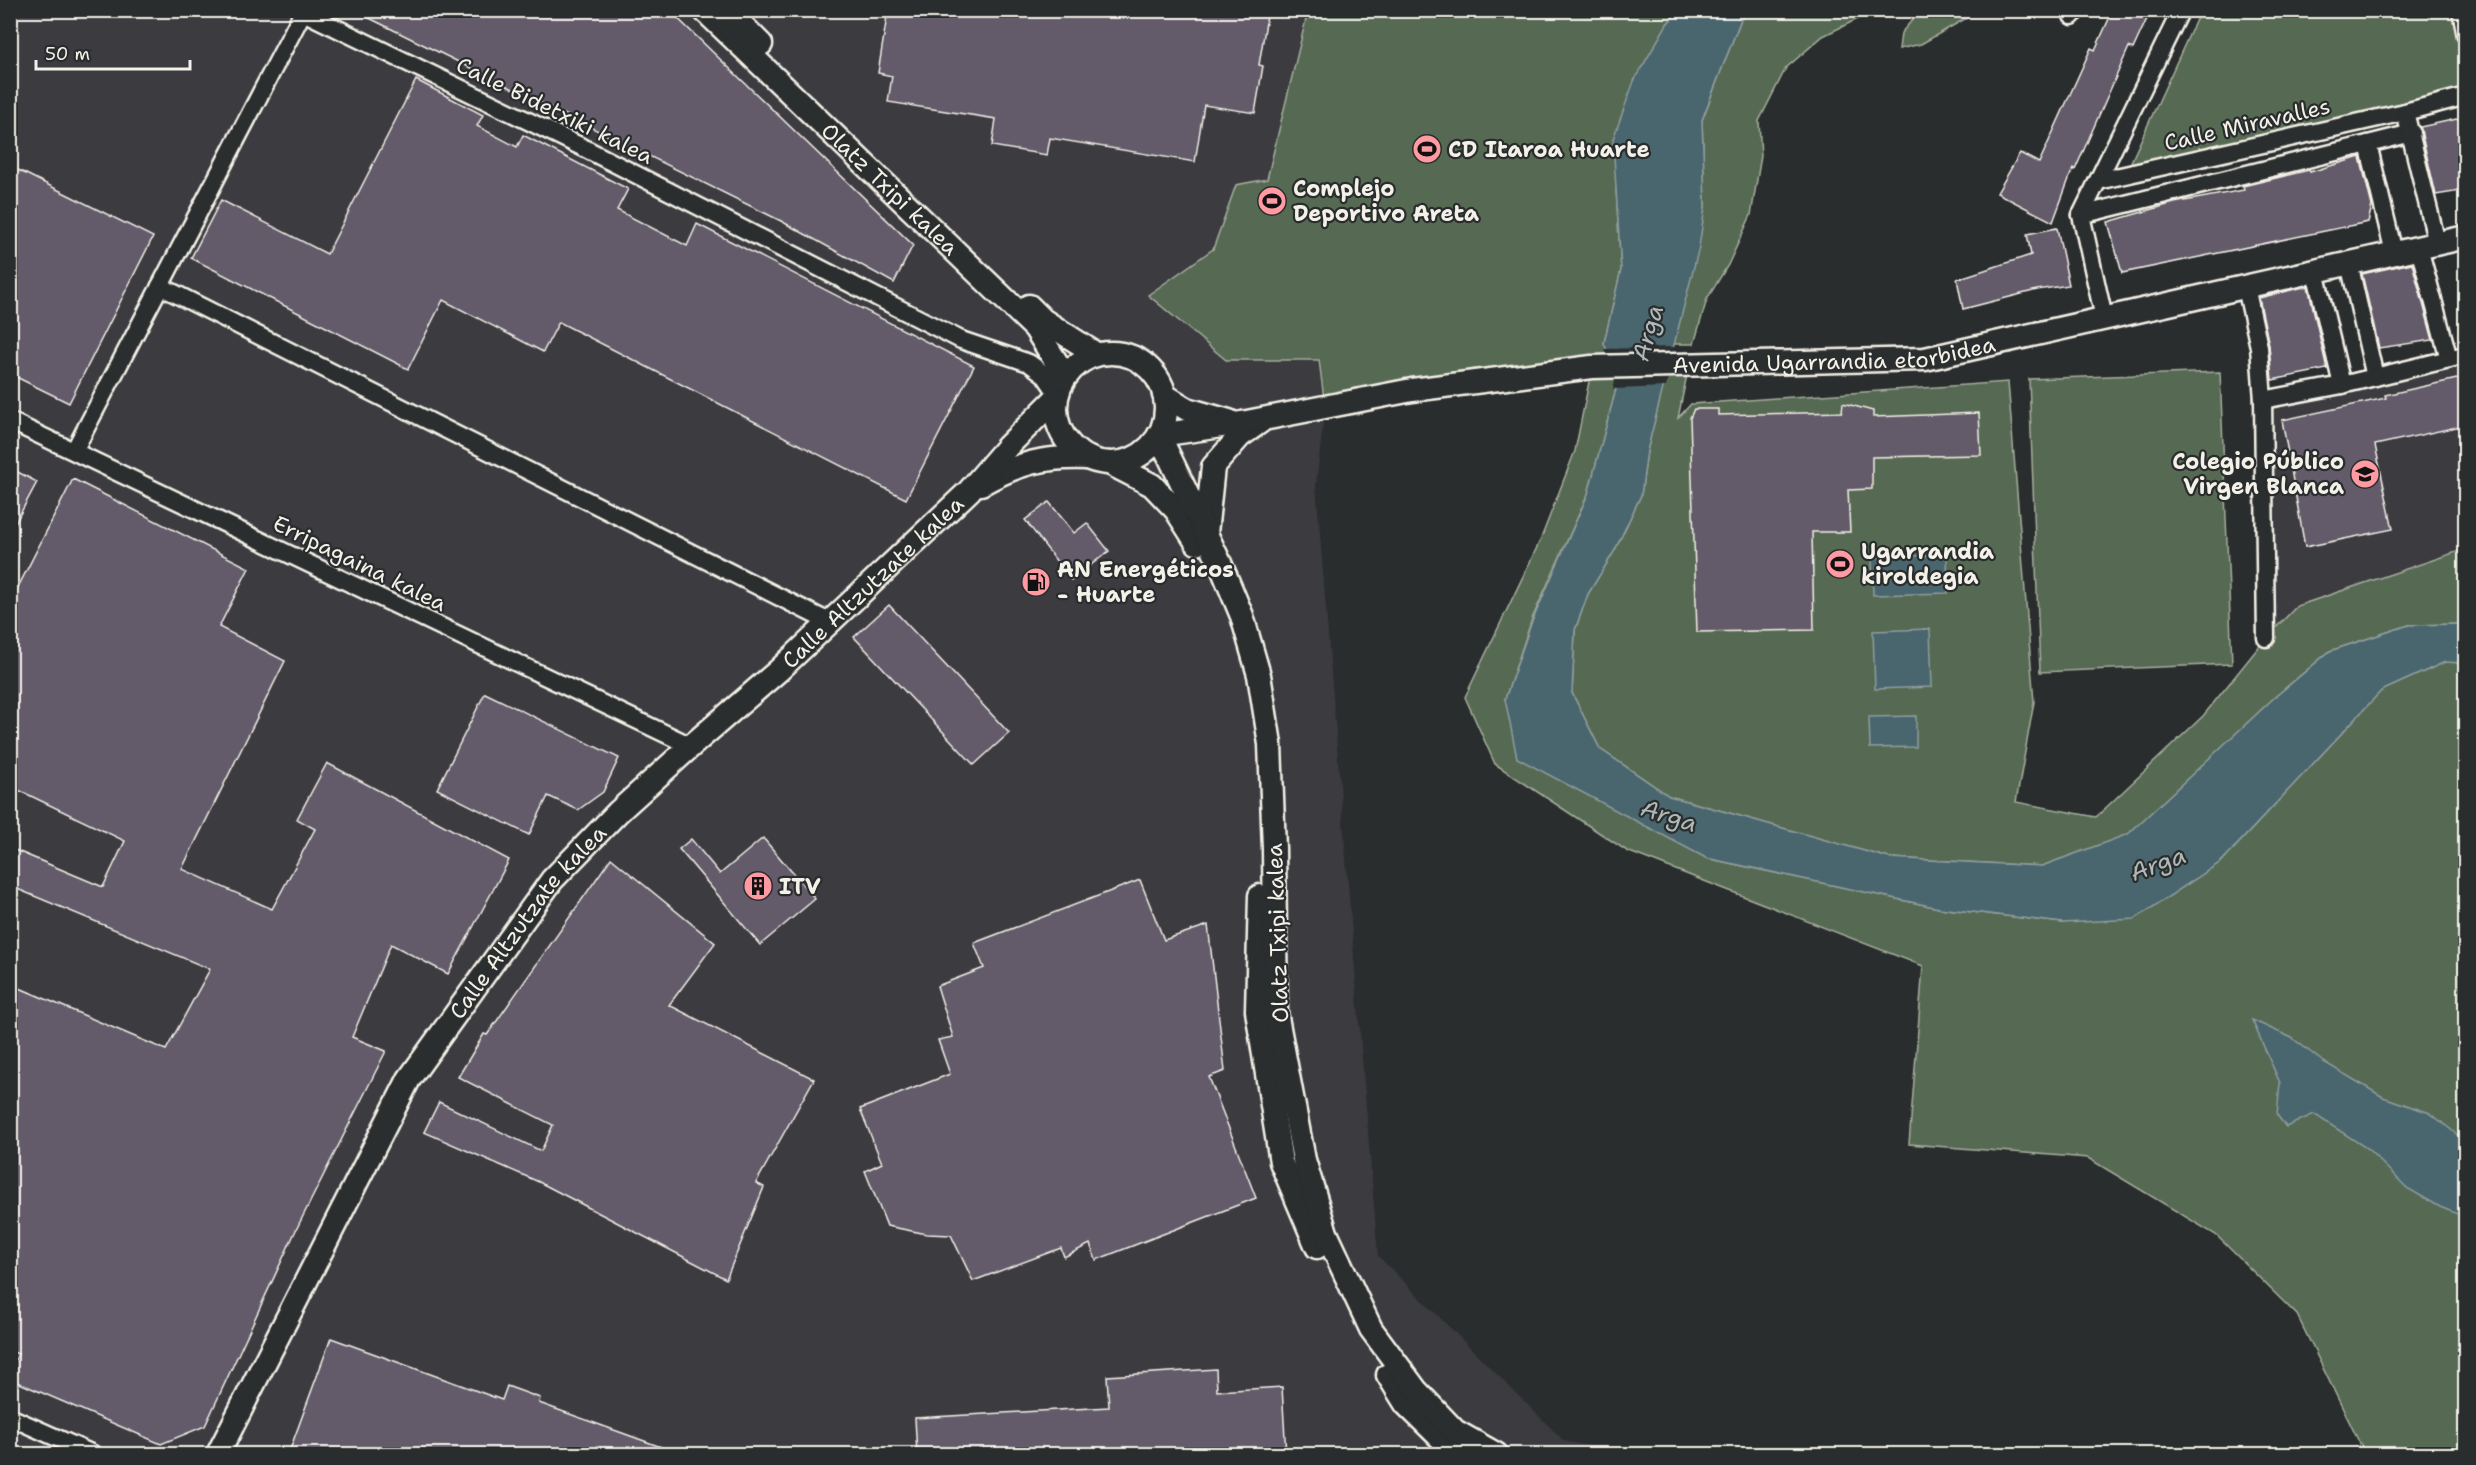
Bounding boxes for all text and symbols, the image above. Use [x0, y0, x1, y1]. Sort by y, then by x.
scale bar [36, 33, 190, 71]
text: 50 m [45, 42, 90, 66]
street label: Calle Bidetxiki kalea [452, 50, 658, 171]
street label: Calle Miravalles [2161, 91, 2333, 158]
street label: Olatz Txipi kalea [815, 116, 965, 262]
sports icon: CD Itaroa Huarte [1411, 133, 1443, 165]
place label: CD Itaroa Huarte [1448, 135, 1650, 164]
place label: Complejo Deportivo Areta [1293, 174, 1479, 228]
sports icon: Complejo Deportivo Areta [1256, 185, 1288, 217]
water label: Arga [1625, 301, 1671, 365]
street label: Avenida Ugarrandia etorbidea [1672, 330, 1999, 380]
place label: Colegio Público Virgen Blanca [2172, 447, 2344, 501]
school or university icon: Colegio Público Virgen Blanca [2349, 458, 2381, 490]
street label: Calle Altzutzate kalea [776, 489, 970, 675]
street label: Erripagaina kalea [268, 509, 452, 618]
place label: Ugarrandia kiroldegia [1861, 537, 1994, 591]
sports icon: Ugarrandia kiroldegia [1824, 548, 1856, 580]
place label: AN Energéticos - Huarte [1057, 555, 1234, 609]
fuel station icon: AN Energéticos - Huarte [1020, 566, 1052, 598]
water label: Arga [1637, 792, 1701, 840]
street label: Calle Altzutzate kalea [443, 819, 613, 1025]
water label: Arga [2126, 839, 2190, 889]
street label: Olatz Txipi kalea [1260, 842, 1295, 1023]
building icon: ITV [742, 870, 774, 902]
place label: ITV [779, 872, 821, 901]

